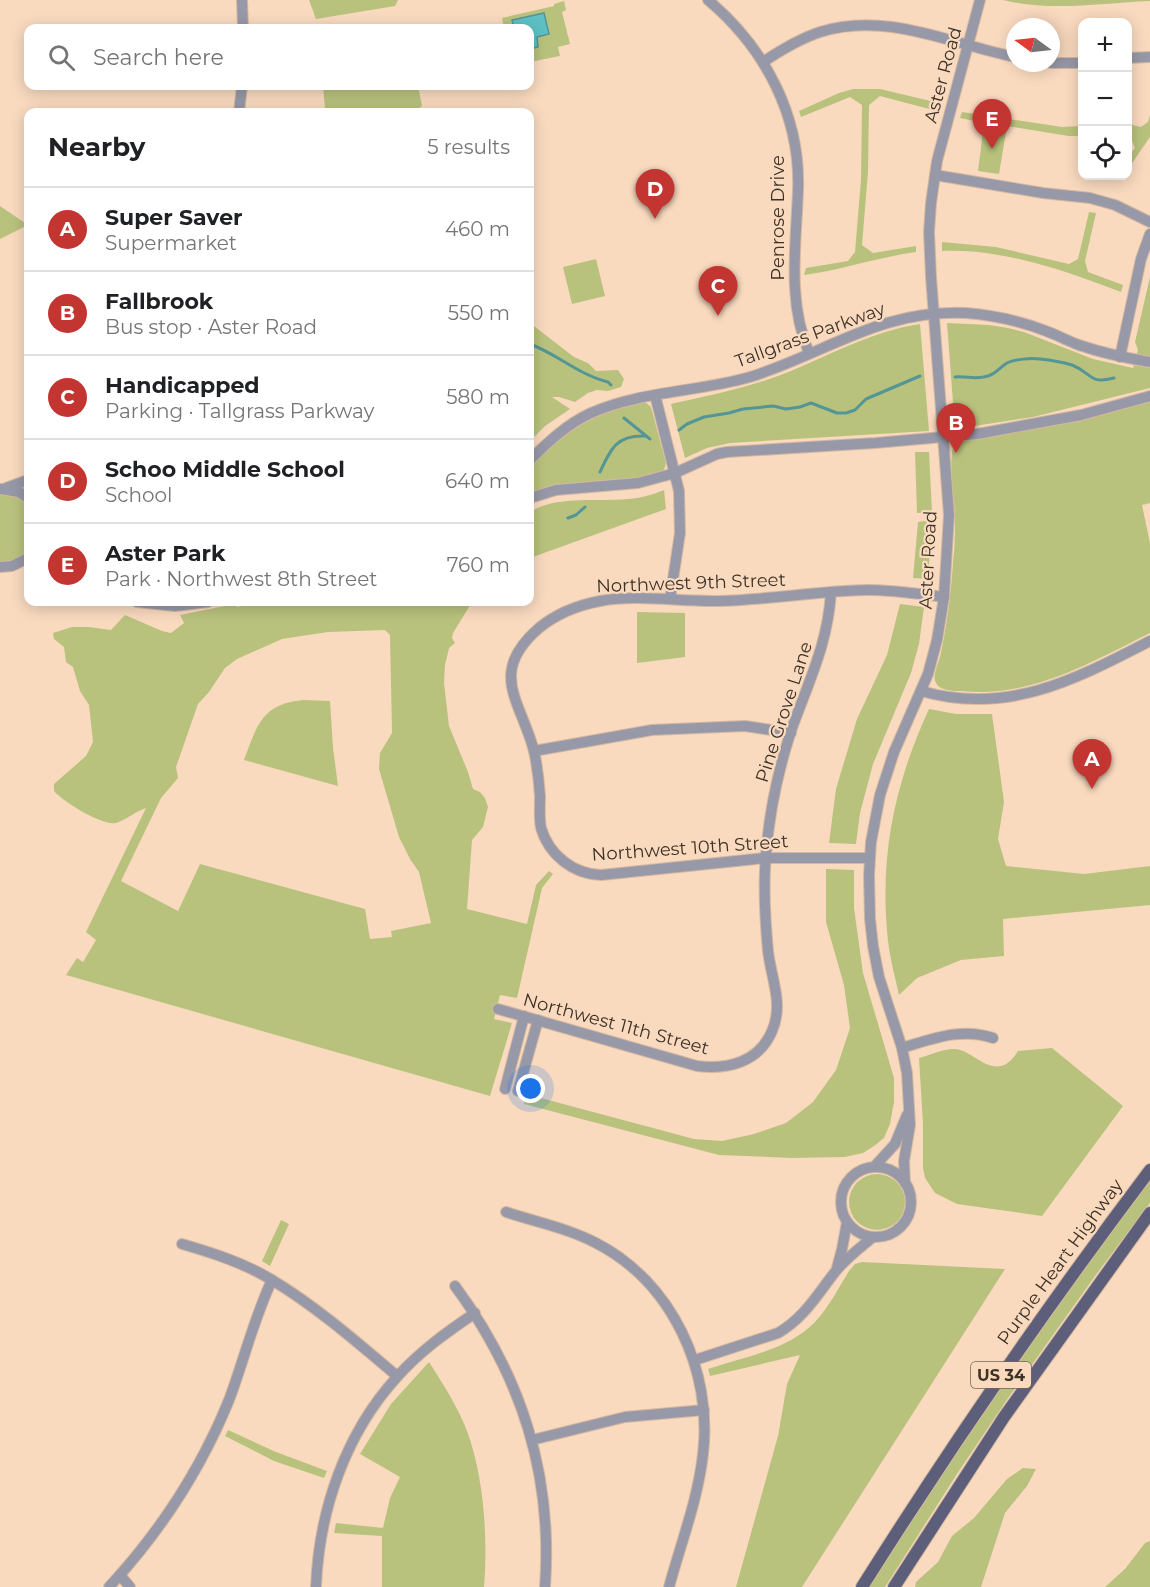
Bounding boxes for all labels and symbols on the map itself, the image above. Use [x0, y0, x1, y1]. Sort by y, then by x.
north arrow [1006, 18, 1060, 72]
street label: Aster Road [920, 25, 966, 125]
pin: E [972, 100, 1012, 149]
street label: Penrose Drive [767, 155, 789, 281]
pin: D [636, 170, 674, 219]
pin: C [698, 266, 738, 316]
street label: Tallgrass Parkway [732, 298, 888, 372]
pin: B [936, 404, 976, 453]
street label: Aster Road [914, 510, 942, 610]
street label: Northwest 9th Street [596, 569, 786, 597]
street label: Pine Grove Lane [751, 639, 817, 785]
pin: A [1072, 740, 1112, 789]
street label: Northwest 10th Street [591, 830, 789, 866]
street label: Northwest 11th Street [521, 989, 711, 1059]
your location [516, 1074, 545, 1103]
street label: Purple Heart Highway [992, 1175, 1128, 1349]
road number: US 34 [971, 1362, 1031, 1388]

